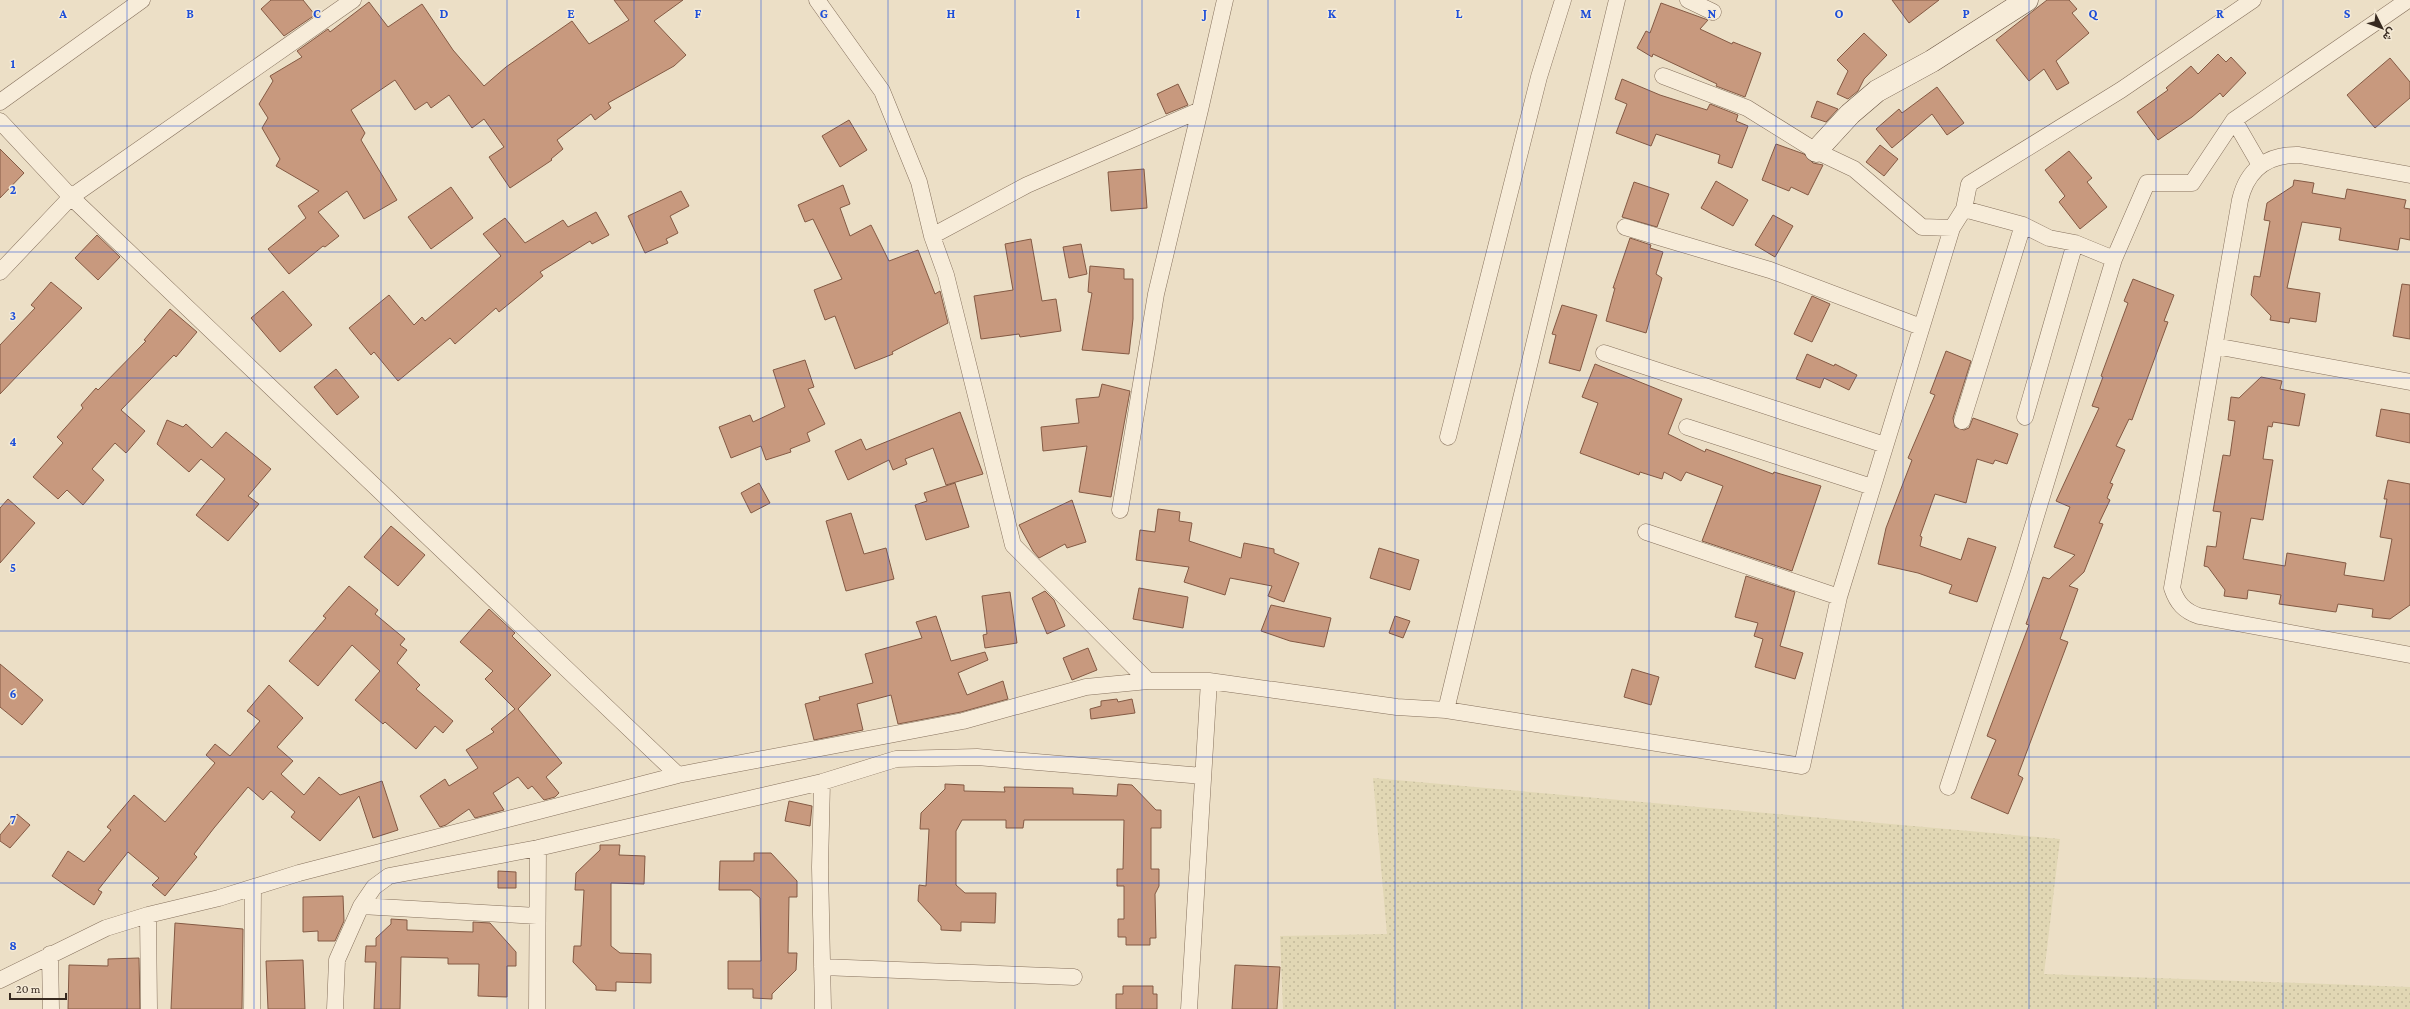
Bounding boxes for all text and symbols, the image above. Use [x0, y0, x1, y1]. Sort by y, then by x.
text: A [58, 6, 67, 21]
text: B [186, 6, 194, 21]
text: C [313, 6, 321, 21]
text: D [440, 6, 449, 21]
text: E [567, 6, 575, 21]
text: F [695, 6, 702, 21]
text: G [820, 6, 828, 21]
text: H [947, 6, 956, 21]
text: I [1076, 6, 1080, 21]
text: J [1201, 6, 1207, 21]
text: K [1328, 6, 1337, 21]
text: L [1456, 6, 1463, 21]
text: M [1580, 6, 1592, 21]
text: N [1708, 6, 1717, 21]
text: O [1835, 6, 1844, 21]
text: P [1962, 6, 1970, 21]
text: Q [2089, 6, 2099, 21]
text: R [2216, 6, 2224, 21]
text: S [2344, 6, 2351, 21]
north arrow [2362, 8, 2402, 48]
text: ش [2380, 25, 2398, 44]
text: 1 [11, 56, 16, 71]
text: 2 [10, 182, 17, 197]
text: 3 [10, 308, 16, 323]
text: 4 [9, 434, 17, 449]
text: 5 [10, 560, 16, 575]
text: 6 [9, 686, 17, 701]
text: 7 [10, 812, 16, 827]
text: 8 [9, 938, 17, 953]
scale bar [10, 975, 66, 1001]
text: 20 m [16, 982, 41, 996]

